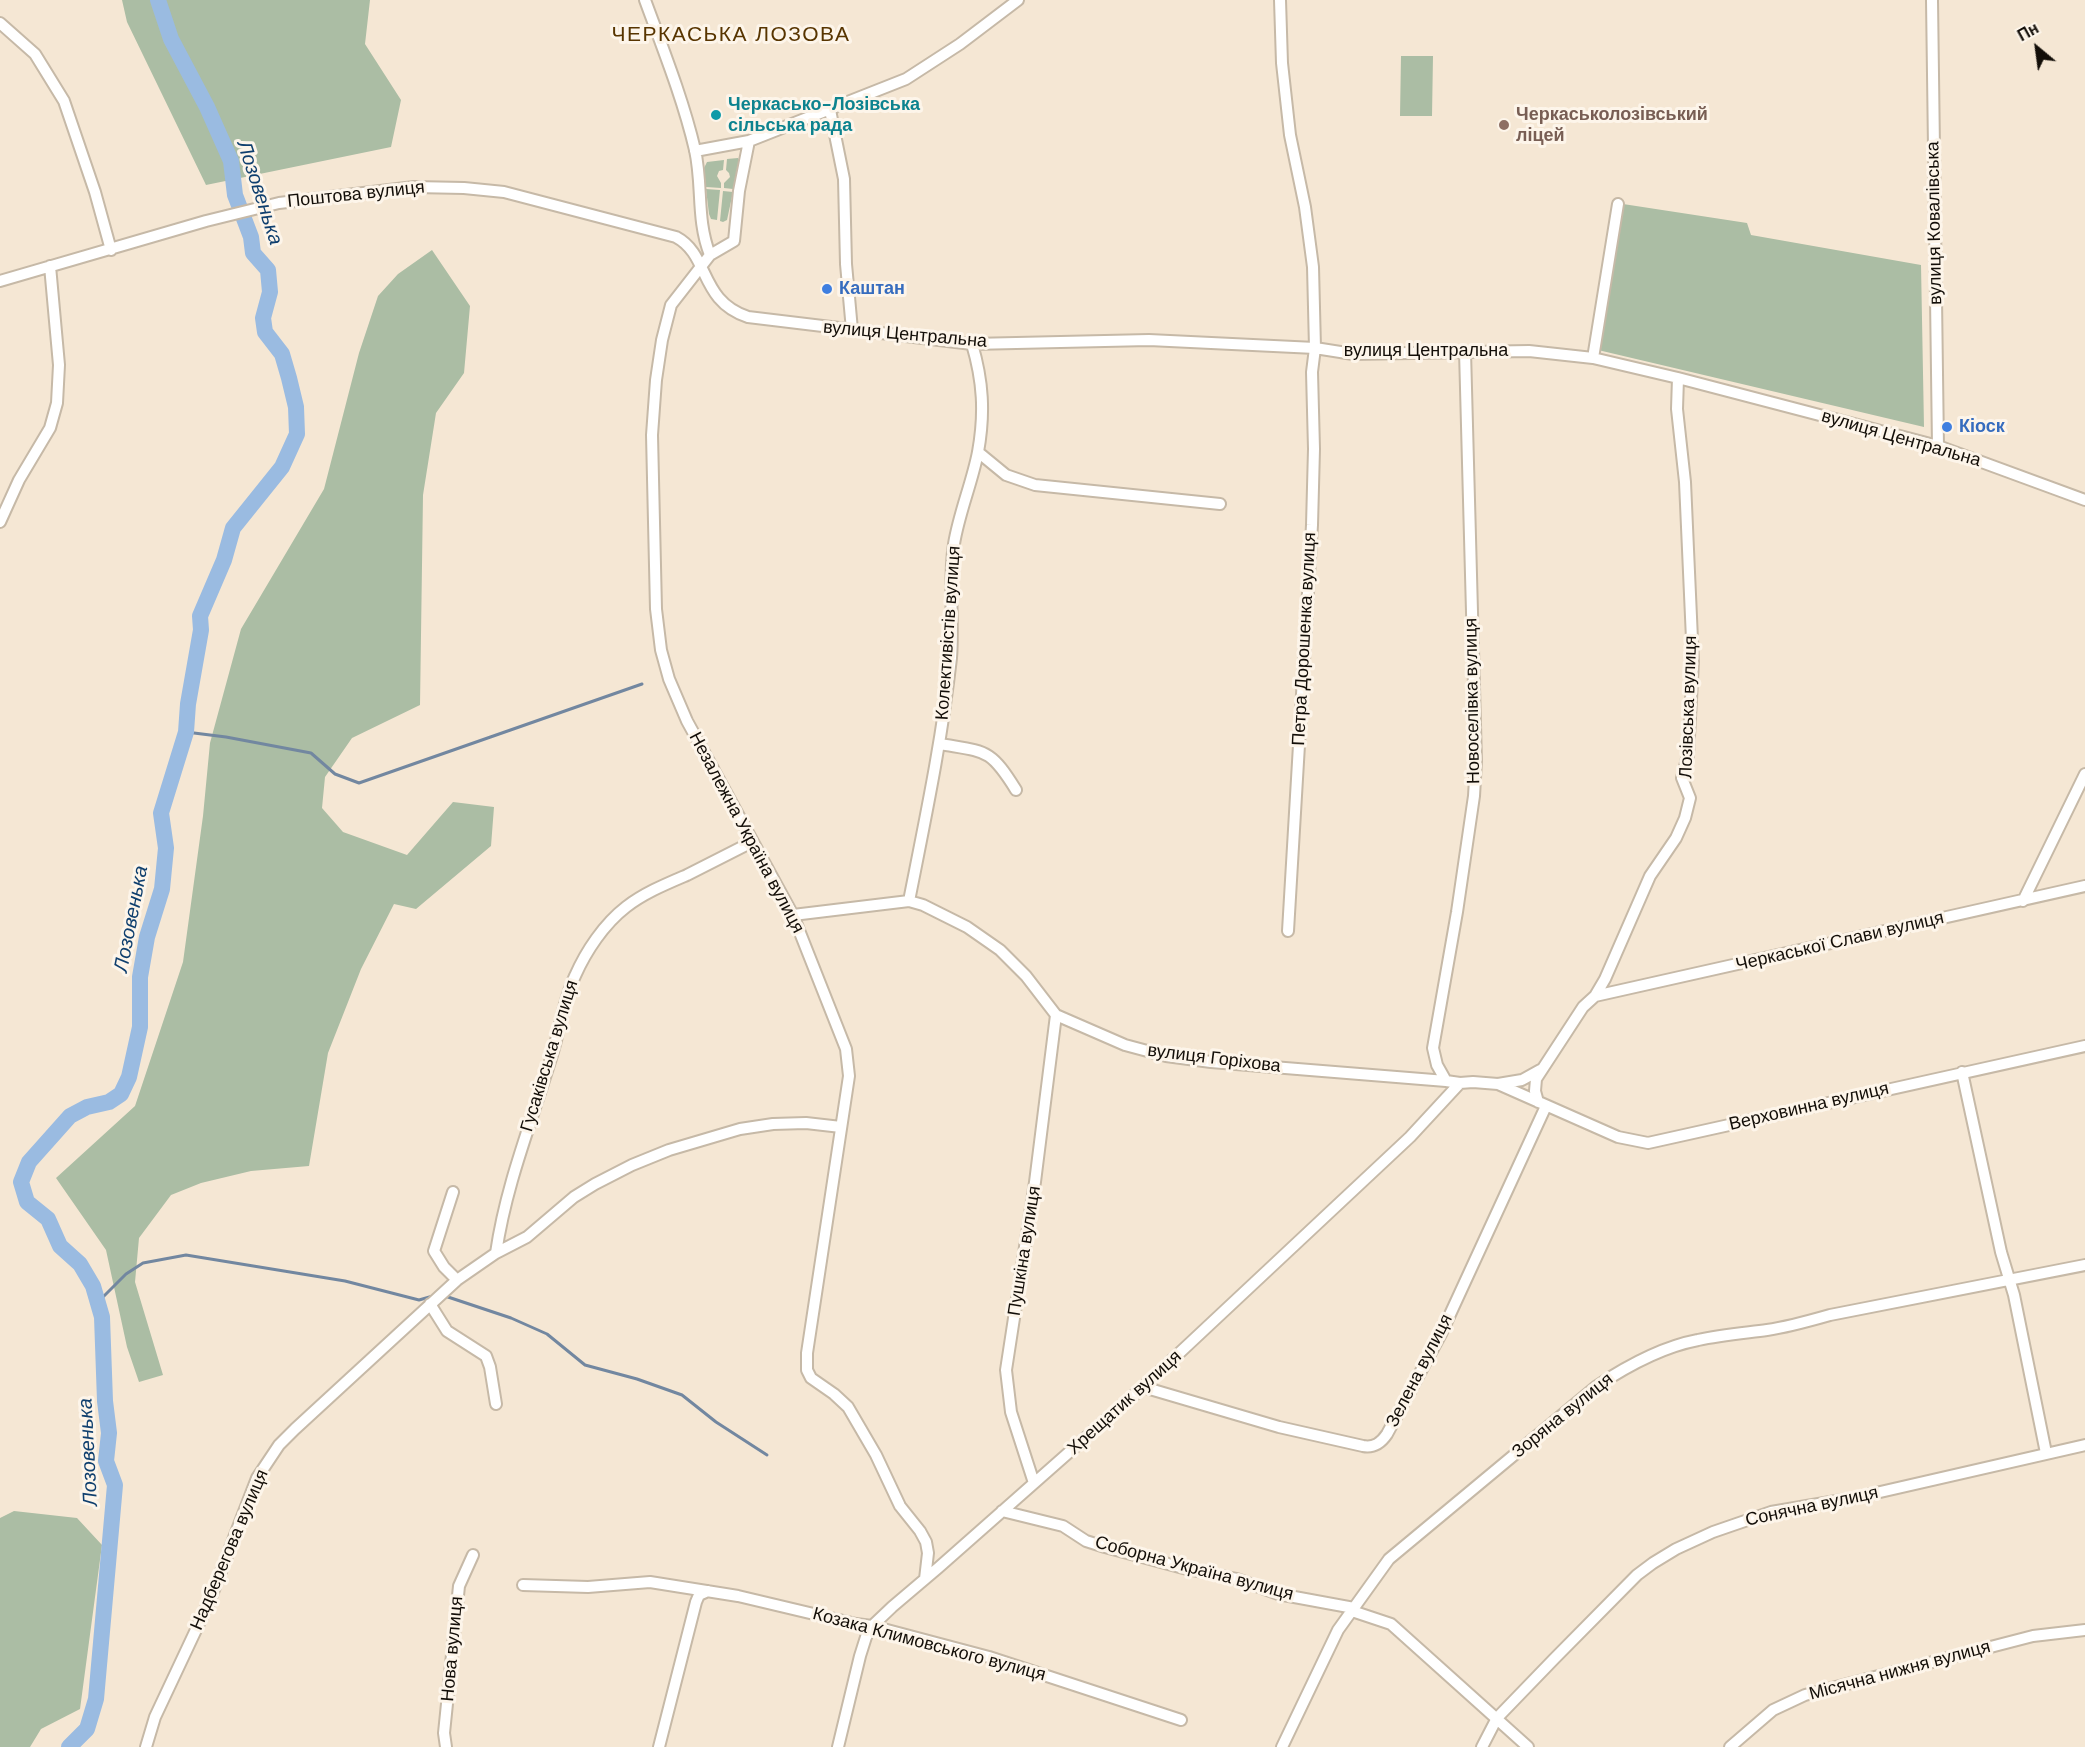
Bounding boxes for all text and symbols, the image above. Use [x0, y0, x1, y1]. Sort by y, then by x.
north arrow [2007, 18, 2067, 78]
text: Пн [2014, 18, 2042, 46]
district label: ЧЕРКАСЬКА ЛОЗОВА [612, 22, 850, 48]
place label: Черкасько-Лозівська сільська рада [728, 94, 920, 136]
place label: Черкаськолозівський ліцей [1516, 104, 1708, 146]
marker: Черкасько-Лозівська сільська рада [709, 108, 723, 122]
marker: Черкаськолозівський ліцей [1497, 118, 1511, 132]
water label: Лозовенька [231, 138, 287, 248]
street label: вулиця Ковалівська [1923, 141, 1947, 305]
street label: Поштова вулиця [286, 177, 426, 213]
place label: Каштан [839, 278, 905, 300]
marker: Каштан [820, 282, 834, 296]
street label: вулиця Центральна [822, 317, 988, 353]
street label: вулиця Центральна [1344, 340, 1508, 362]
street label: вулиця Центральна [1819, 406, 1983, 472]
place label: Кіоск [1959, 416, 2005, 438]
marker: Кіоск [1940, 420, 1954, 434]
street label: Петра Дорошенка вулиця [1289, 532, 1321, 746]
street label: Колективістів вулиця [932, 545, 966, 721]
street label: Новоселівка вулиця [1461, 618, 1485, 784]
street label: Лозівська вулиця [1676, 635, 1702, 779]
street label: Незалежна Україна вулиця [684, 729, 808, 937]
water label: Лозовенька [110, 864, 154, 974]
street label: Черкаської Слави вулиця [1734, 908, 1946, 976]
street label: Гусаківська вулиця [517, 978, 583, 1134]
street label: вулиця Горіхова [1146, 1040, 1282, 1078]
street label: Верховинна вулиця [1727, 1078, 1891, 1136]
street label: Пушкіна вулиця [1004, 1184, 1046, 1318]
street label: Зелена вулиця [1382, 1311, 1458, 1431]
street label: Хрещатик вулиця [1064, 1346, 1186, 1460]
street label: Зоряна вулиця [1508, 1369, 1618, 1463]
water label: Лозовенька [74, 1397, 104, 1507]
street label: Надберегова вулиця [186, 1466, 274, 1634]
street label: Сонячна вулиця [1744, 1482, 1880, 1532]
street label: Соборна Україна вулиця [1092, 1532, 1296, 1606]
street label: Нова вулиця [438, 1595, 468, 1703]
street label: Козака Климовського вулиця [810, 1603, 1048, 1687]
street label: Місячна нижня вулиця [1807, 1636, 1993, 1706]

